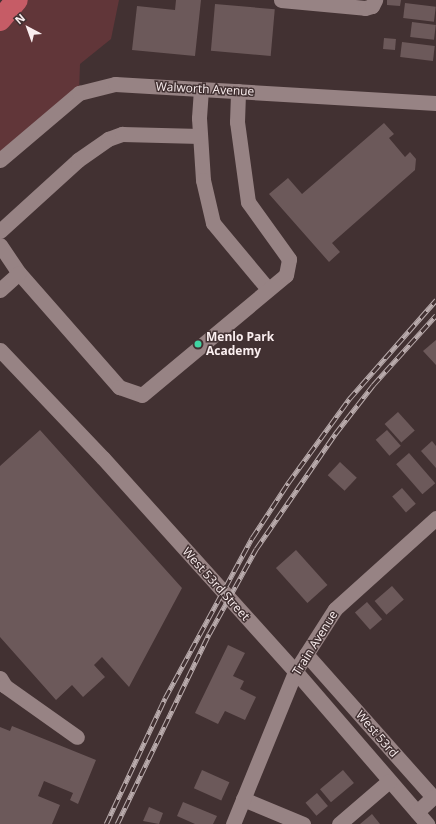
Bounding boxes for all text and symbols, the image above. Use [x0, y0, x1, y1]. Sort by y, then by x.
north arrow [8, 8, 48, 48]
text: N [11, 10, 28, 27]
street label: Walworth Avenue [155, 79, 255, 99]
place label: Menlo Park Academy [206, 330, 274, 358]
marker: Menlo Park Academy [193, 339, 203, 349]
street label: West 53rd Street [179, 544, 253, 624]
street label: Train Avenue [289, 608, 341, 678]
street label: West 53rd [353, 708, 401, 760]

